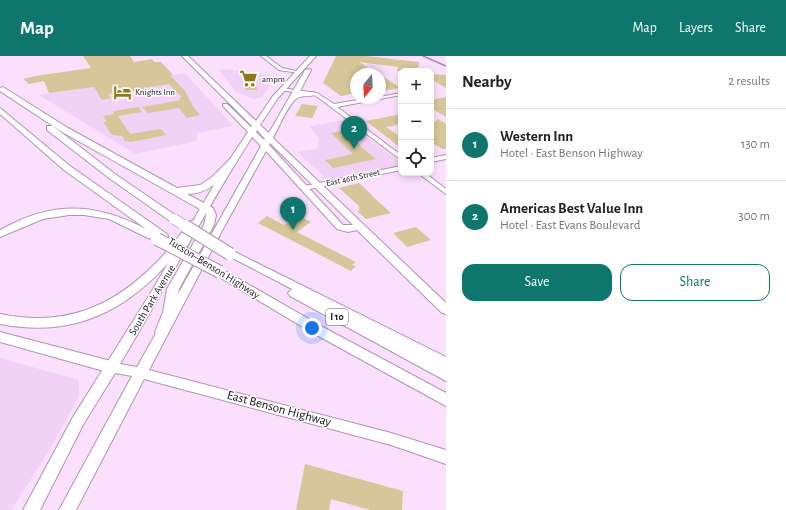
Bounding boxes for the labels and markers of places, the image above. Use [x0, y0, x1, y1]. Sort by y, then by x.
supermarket icon: ampm [239, 69, 259, 89]
place label: ampm [262, 75, 285, 84]
hotel icon: Knights Inn [112, 82, 132, 102]
place label: Knights Inn [135, 88, 175, 97]
pin: 2 [341, 116, 367, 149]
pin: 1 [280, 197, 306, 230]

